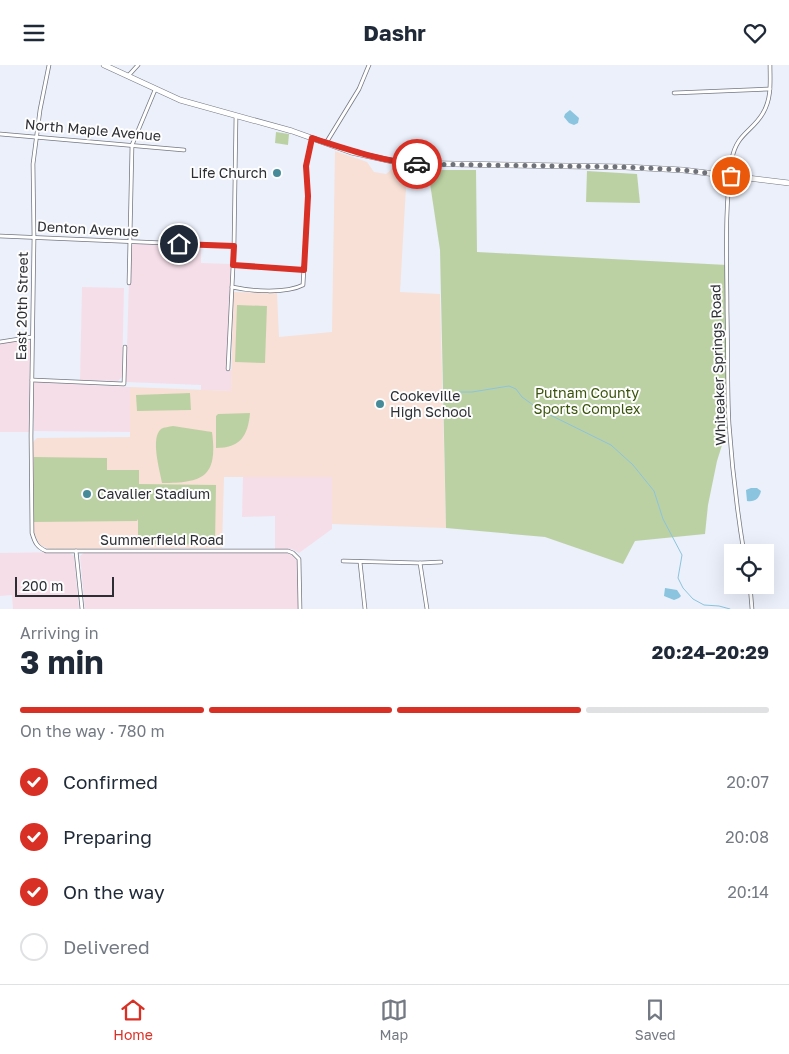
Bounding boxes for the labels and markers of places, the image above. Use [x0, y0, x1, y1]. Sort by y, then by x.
pin [710, 155, 752, 197]
place label: Life Church [191, 164, 267, 181]
marker: Life Church [271, 167, 283, 179]
pin [158, 223, 200, 265]
place label: Cookeville High School [390, 387, 472, 420]
marker: Cookeville High School [374, 398, 386, 410]
place label: Cavalier Stadium [97, 485, 210, 502]
marker: Cavalier Stadium [81, 488, 93, 500]

